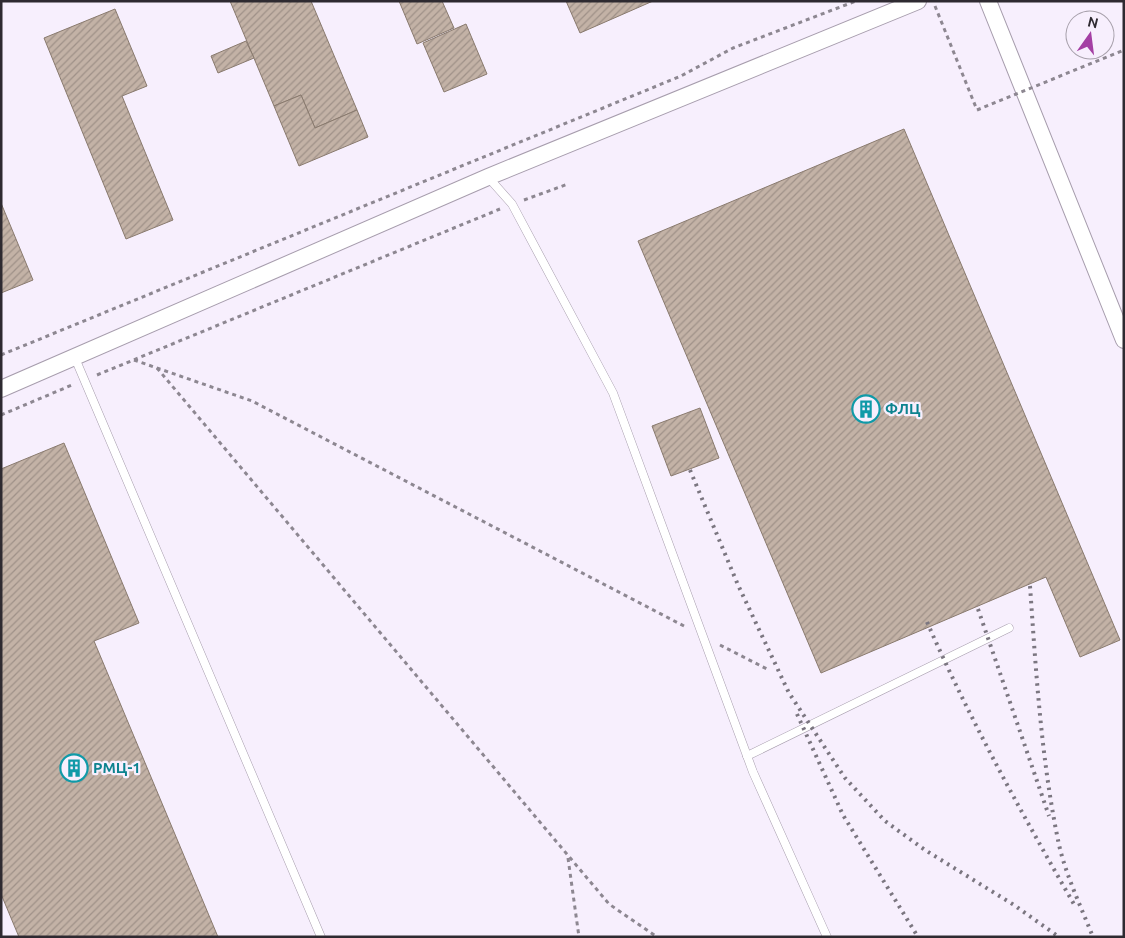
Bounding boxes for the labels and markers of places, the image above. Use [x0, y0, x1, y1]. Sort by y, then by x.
building icon: ФЛЦ [851, 394, 881, 424]
place label: ФЛЦ [885, 400, 921, 417]
building icon: РМЦ-1 [59, 753, 89, 783]
place label: РМЦ-1 [93, 759, 141, 776]

